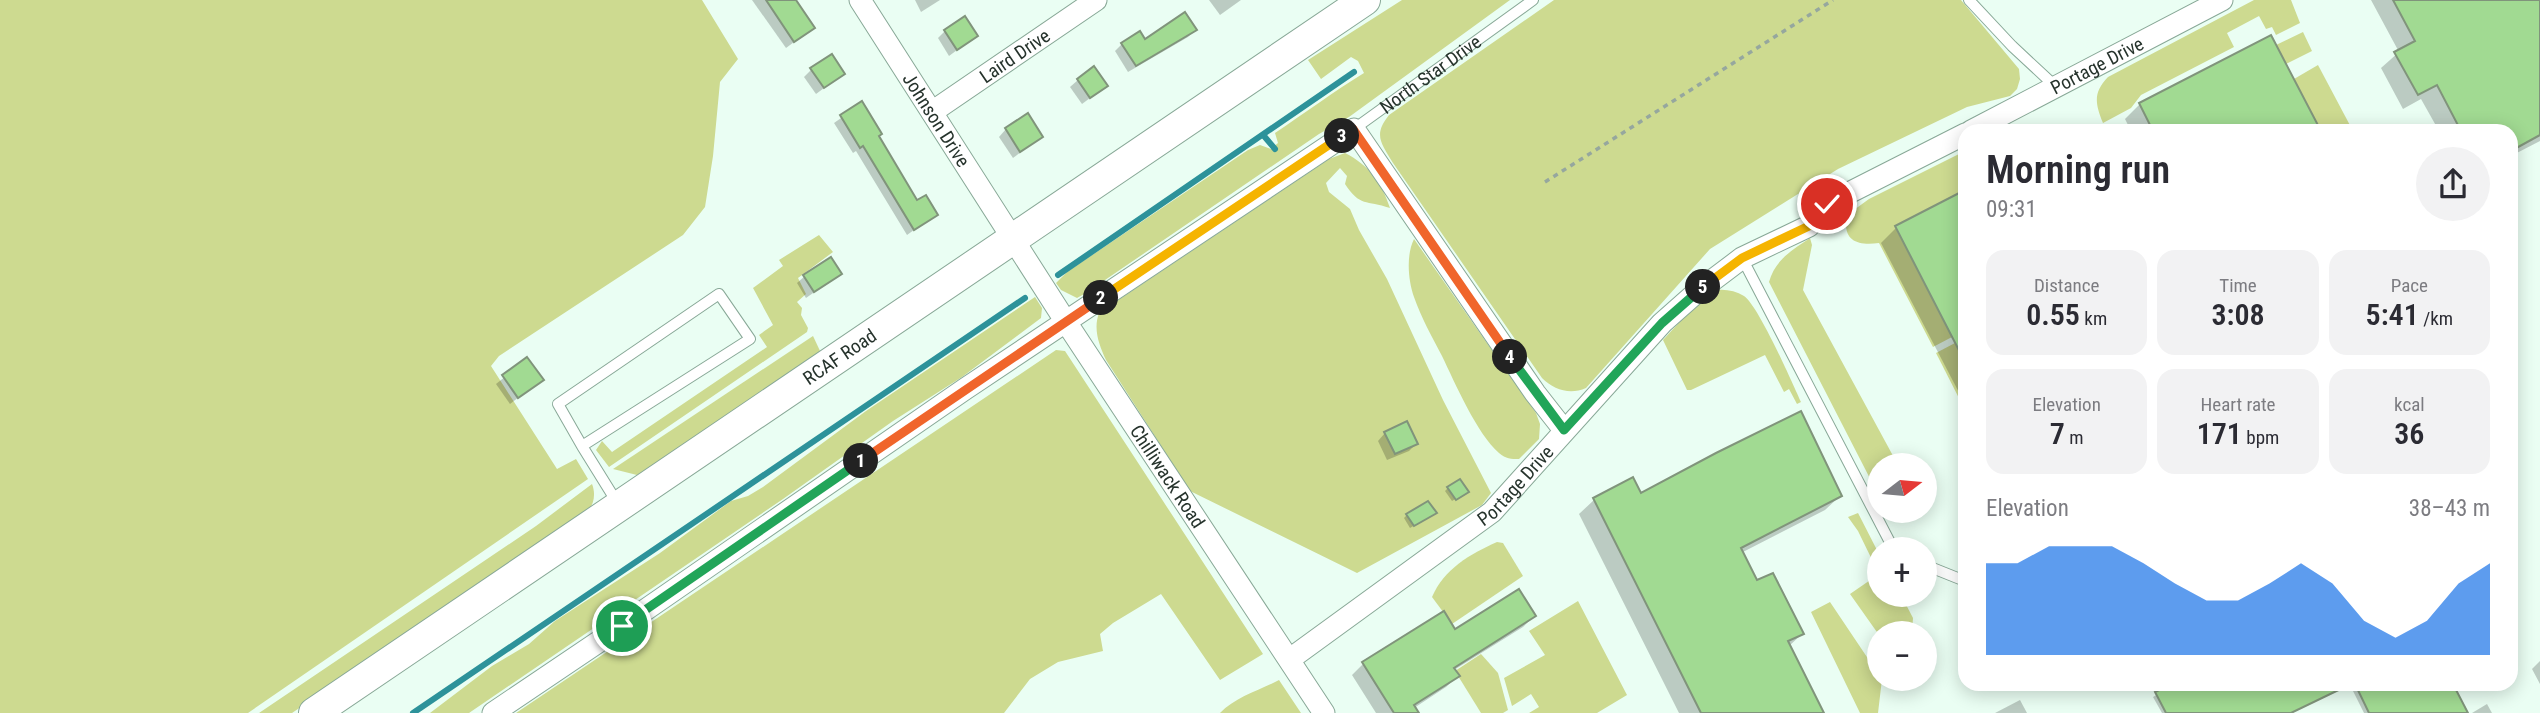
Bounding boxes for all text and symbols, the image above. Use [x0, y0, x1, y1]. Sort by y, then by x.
street label: Laird Drive [975, 24, 1054, 88]
street label: North Star Drive [1375, 30, 1486, 118]
street label: Portage Drive [2047, 32, 2147, 99]
street label: Johnson Drive [898, 68, 975, 171]
pin: 3 [1324, 118, 1360, 154]
text: 3 [1337, 124, 1346, 147]
button: share [2416, 147, 2490, 221]
text: Morning run [1986, 148, 2170, 192]
pin [1797, 174, 1857, 234]
icon: check [1808, 185, 1846, 223]
text: 09:31 [1986, 196, 2037, 223]
pin: 5 [1686, 270, 1720, 304]
text: Distance [2034, 274, 2099, 297]
text: Time [2219, 274, 2257, 297]
text: Pace [2391, 274, 2428, 297]
text: 5 [1698, 275, 1707, 298]
pin: 2 [1084, 280, 1118, 316]
text: 2 [1096, 286, 1105, 309]
text: 0.55 [2026, 297, 2080, 332]
text: 3:08 [2211, 297, 2265, 332]
text: 5:41 [2366, 297, 2419, 332]
text: km [2080, 307, 2107, 330]
text: /km [2419, 307, 2453, 330]
street label: RCAF Road [798, 324, 881, 389]
pin: 4 [1492, 340, 1528, 374]
text: 4 [1505, 345, 1514, 368]
text: Elevation [2032, 393, 2101, 416]
text: Heart rate [2200, 393, 2276, 416]
text: kcal [2394, 393, 2425, 416]
text: 7 [2050, 416, 2065, 451]
text: 171 [2197, 416, 2242, 451]
text: 36 [2394, 416, 2424, 451]
street label: Chilliwack Road [1125, 420, 1210, 532]
text: m [2065, 426, 2084, 449]
text: bpm [2242, 426, 2279, 449]
street label: Portage Drive [1473, 440, 1558, 530]
pin: 1 [844, 444, 878, 478]
text: 1 [856, 449, 865, 472]
north arrow [1867, 453, 1937, 523]
map controls [1867, 453, 1937, 691]
text: Elevation [1986, 495, 2069, 522]
text: 38–43 m [2409, 495, 2490, 522]
button: + [1867, 537, 1937, 607]
pin [592, 596, 652, 656]
icon: arrive [603, 607, 641, 645]
button: − [1867, 621, 1937, 691]

